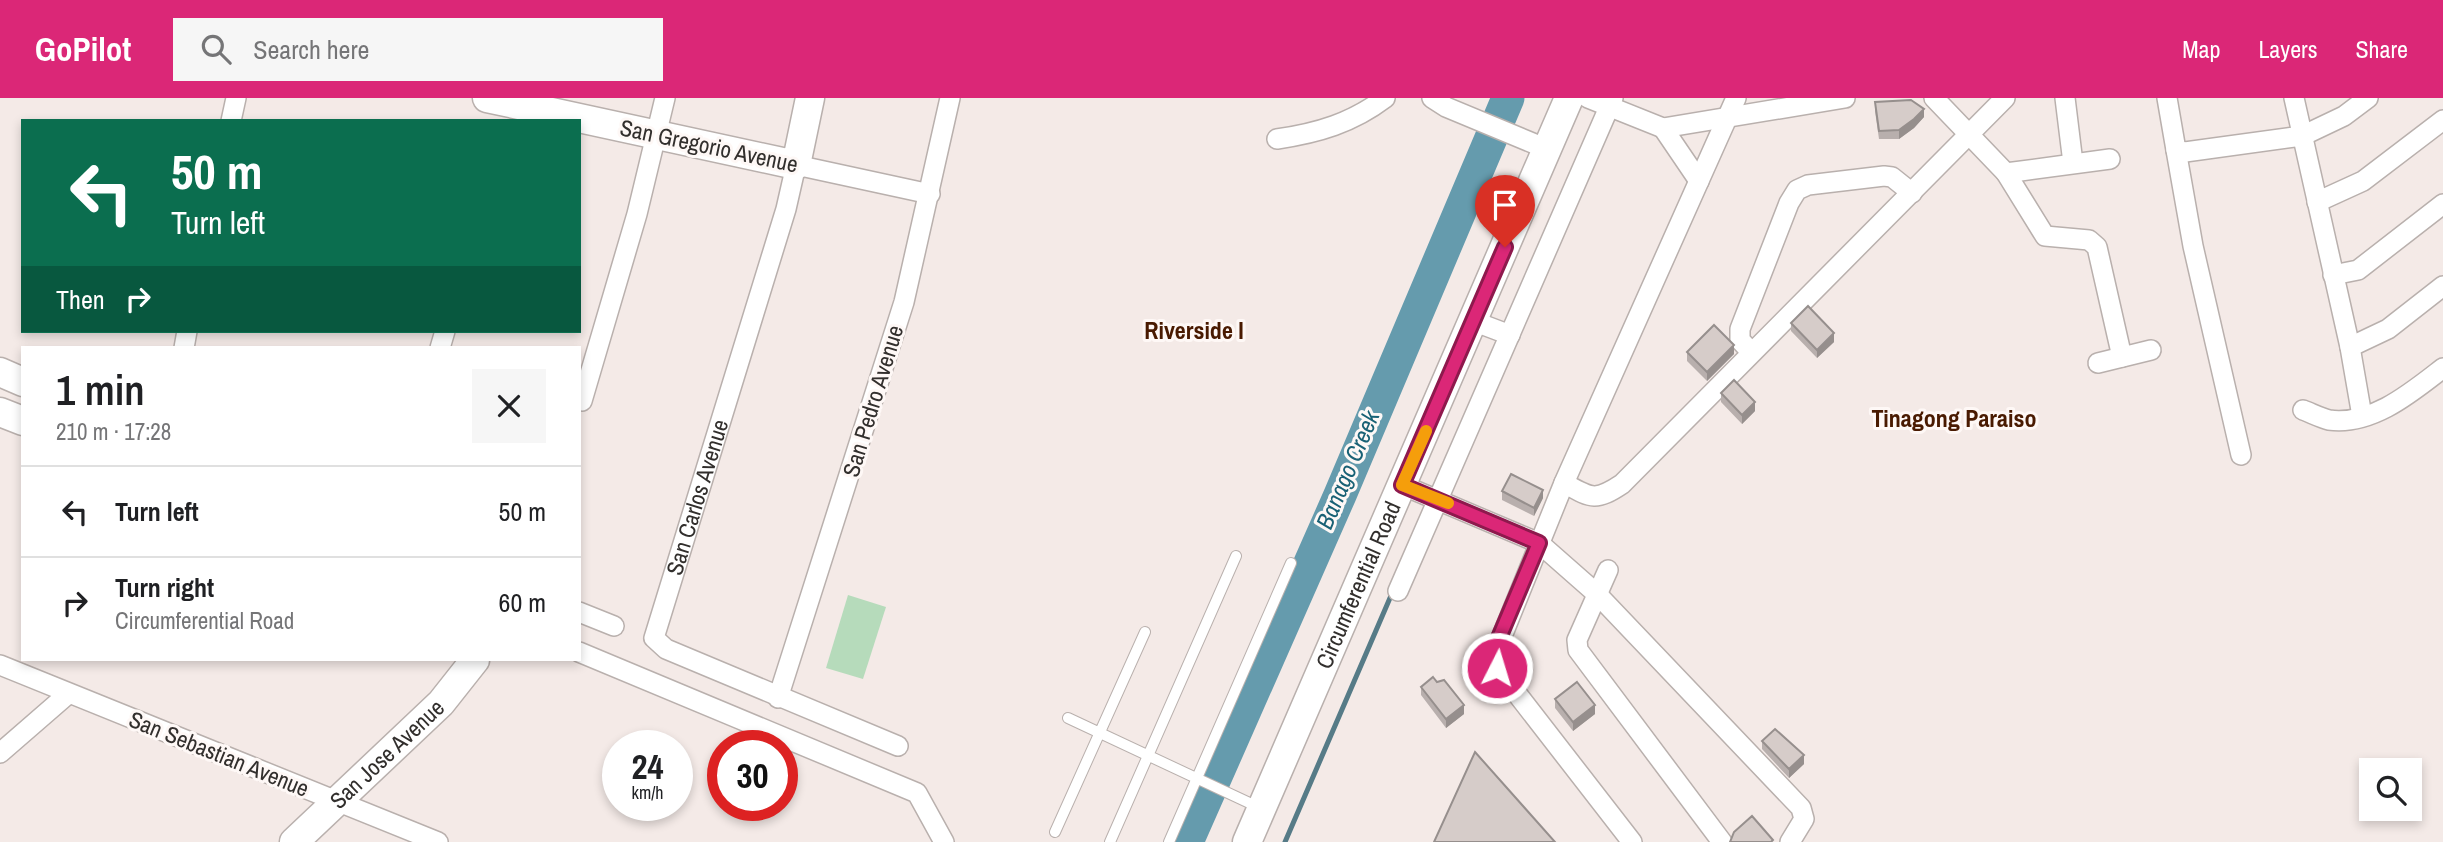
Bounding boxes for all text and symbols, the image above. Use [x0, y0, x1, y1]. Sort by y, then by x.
search box [173, 18, 663, 81]
text: GoPilot [35, 27, 131, 71]
icon: search [197, 30, 235, 68]
text: Search here [253, 32, 369, 67]
text: Map [2182, 33, 2220, 65]
text: Layers [2258, 33, 2317, 65]
text: Share [2355, 33, 2408, 65]
street label: San Gregorio Avenue [617, 112, 801, 179]
text: 50 m [171, 138, 263, 204]
icon: left [56, 147, 147, 238]
pin [1475, 175, 1535, 247]
icon: arrive [1486, 186, 1524, 224]
text: Turn left [171, 201, 265, 244]
icon: right [119, 280, 157, 318]
text: Then [56, 282, 105, 317]
district label: Riverside I [1144, 314, 1244, 346]
street label: San Pedro Avenue [835, 321, 910, 480]
text: 1 min [56, 362, 145, 418]
button: close [472, 369, 546, 443]
district label: Tinagong Paraiso [1872, 402, 2036, 434]
water label: Banago Creek [1308, 404, 1387, 534]
street label: San Carlos Avenue [658, 415, 735, 579]
text: 210 m · 17:28 [56, 416, 171, 447]
icon: left [56, 493, 94, 531]
text: Turn left [115, 494, 199, 529]
text: 50 m [499, 494, 546, 529]
street label: Circumferential Road [1308, 496, 1408, 673]
text: Turn right [115, 570, 214, 605]
icon: right [56, 584, 94, 622]
text: 60 m [499, 585, 546, 620]
text: Circumferential Road [115, 605, 294, 636]
position arrow [1460, 631, 1534, 705]
street label: San Jose Avenue [323, 692, 451, 815]
street label: San Sebastian Avenue [125, 703, 314, 804]
speed limit sign: 30 [707, 730, 798, 821]
text: 24 [632, 743, 663, 790]
map controls [2359, 758, 2422, 821]
button: search [2359, 758, 2422, 821]
text: km/h [632, 780, 664, 805]

